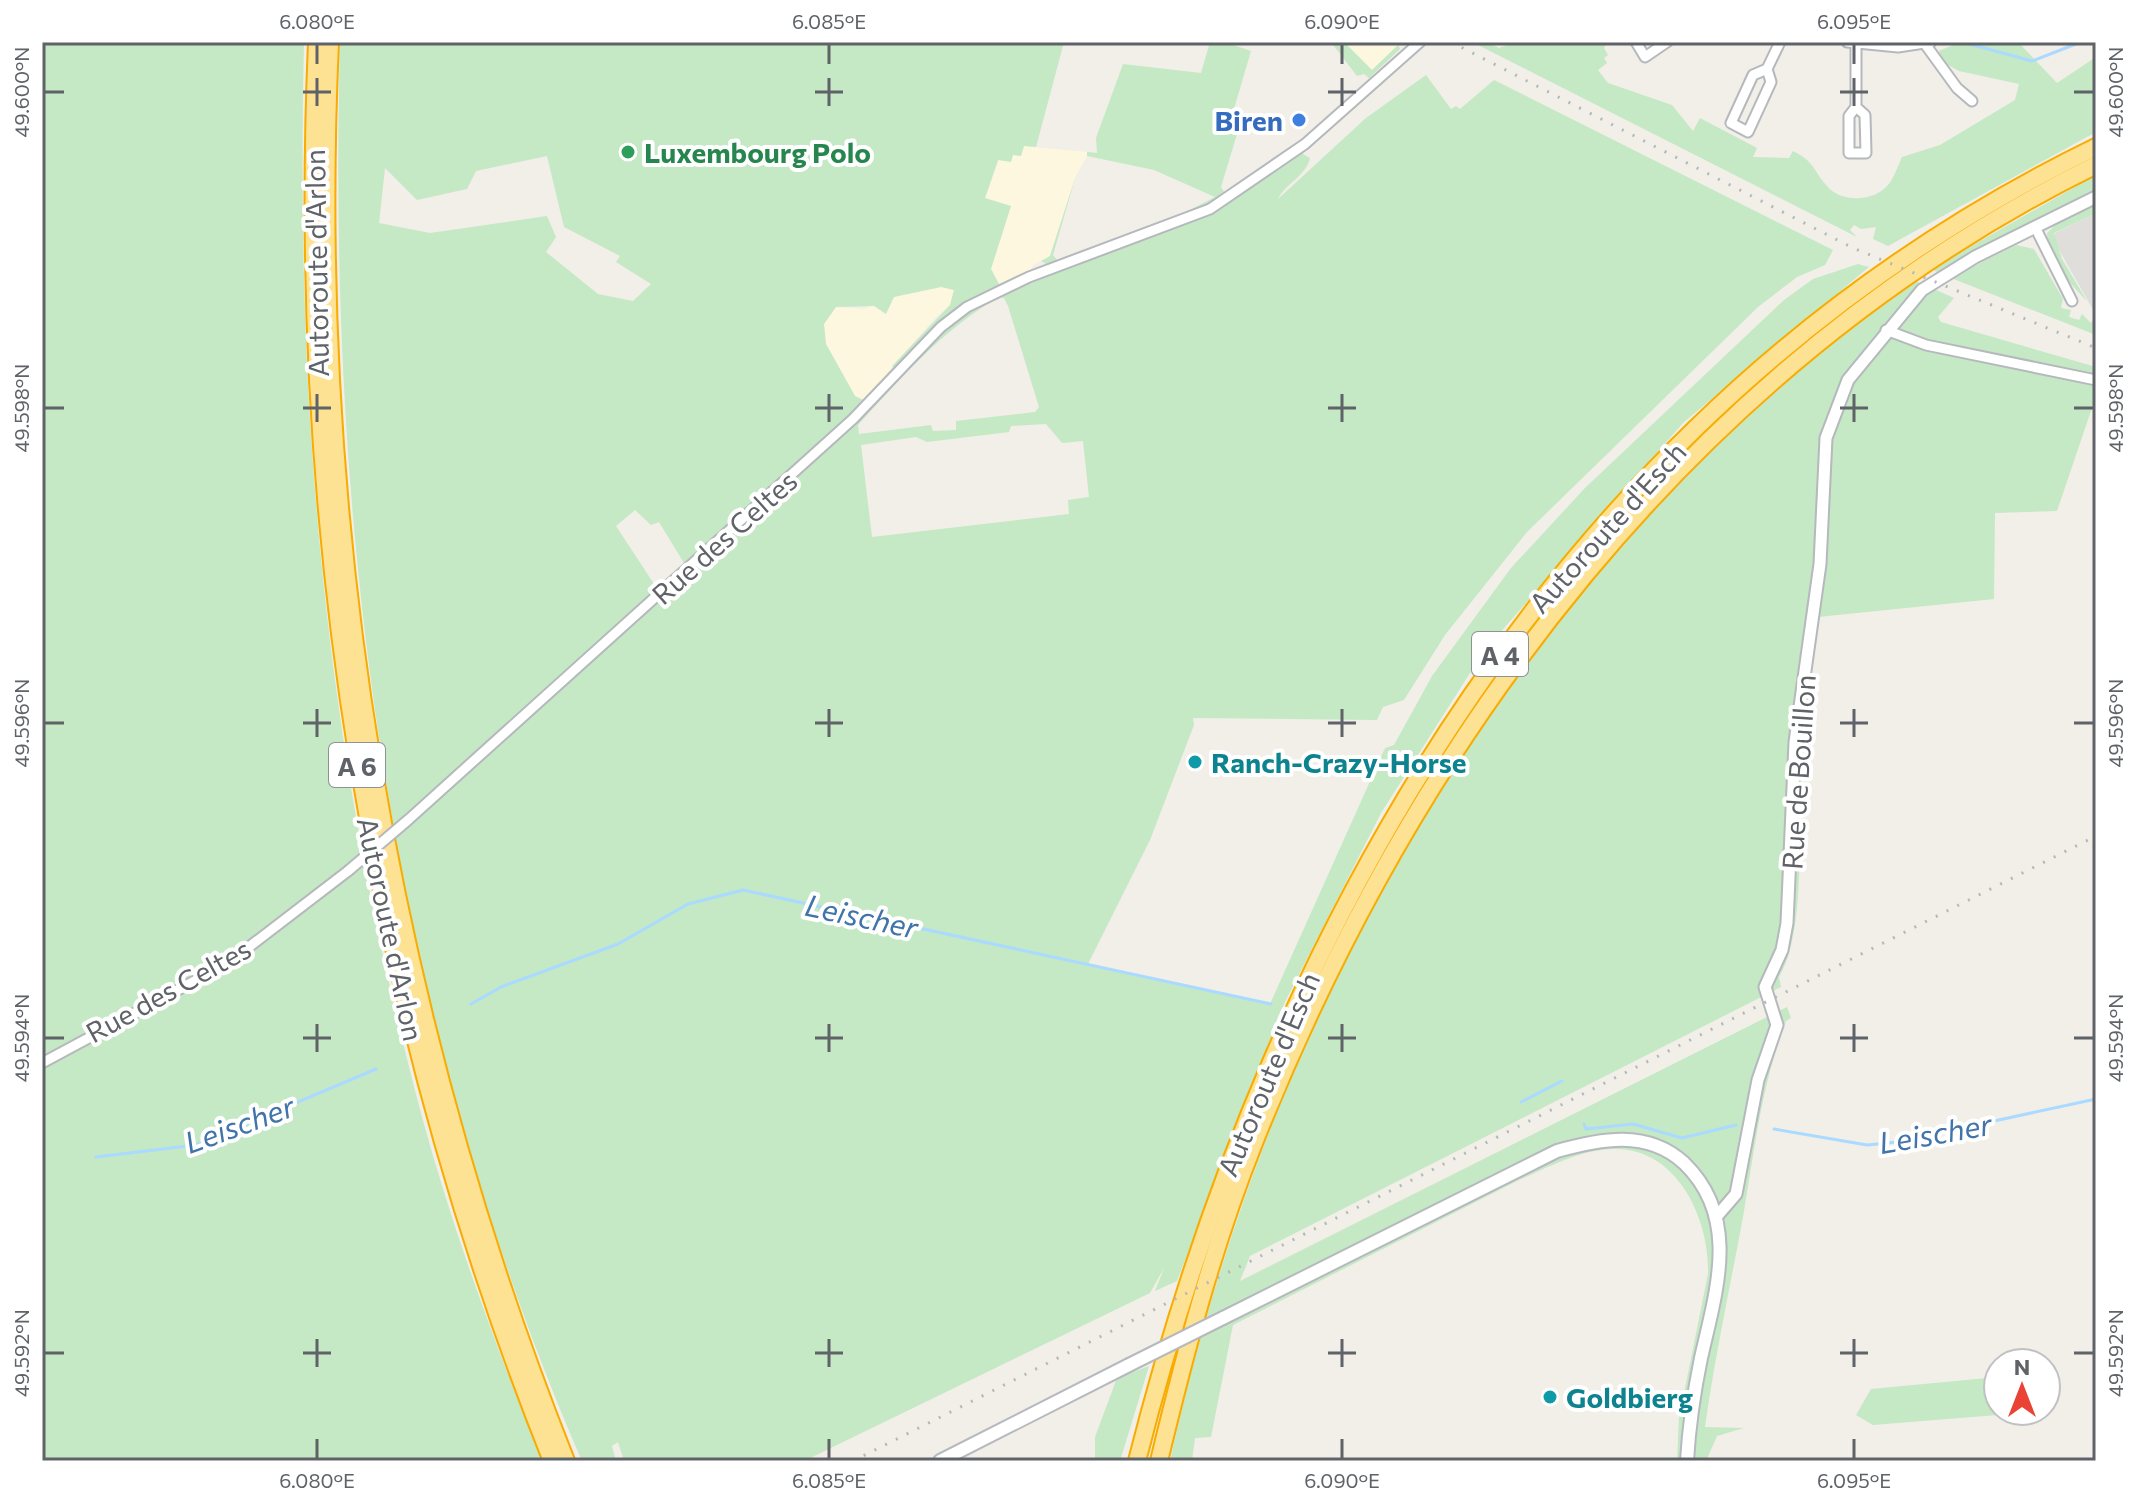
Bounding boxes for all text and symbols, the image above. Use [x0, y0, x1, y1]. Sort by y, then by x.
text: 6.080°E [279, 9, 355, 33]
text: 6.085°E [792, 9, 866, 33]
text: 6.090°E [1304, 9, 1380, 33]
text: 6.095°E [1817, 9, 1891, 33]
text: 49.600°N [9, 47, 33, 137]
text: 49.600°N [2103, 47, 2127, 137]
place label: Biren [1215, 103, 1283, 137]
marker: Biren [1290, 111, 1308, 129]
place label: Luxembourg Polo [644, 135, 871, 169]
marker: Luxembourg Polo [619, 143, 637, 161]
street label: Autoroute d'Arlon [297, 149, 335, 377]
text: 49.598°N [9, 364, 33, 452]
text: 49.598°N [2103, 364, 2127, 452]
street label: Autoroute d'Esch [1521, 435, 1693, 619]
street label: Rue des Celtes [645, 463, 803, 611]
road number: A 4 [1472, 632, 1528, 676]
street label: Rue de Bouillon [1774, 673, 1822, 871]
text: 49.596°N [9, 679, 33, 767]
text: 49.596°N [2103, 679, 2127, 767]
road number: A 6 [329, 743, 385, 787]
place label: Ranch-Crazy-Horse [1211, 745, 1466, 779]
marker: Ranch-Crazy-Horse [1186, 753, 1204, 771]
street label: Autoroute d'Arlon [351, 814, 431, 1044]
water label: Leischer [802, 885, 923, 945]
street label: Rue des Celtes [80, 931, 256, 1049]
street label: Autoroute d'Esch [1210, 967, 1326, 1181]
text: 49.594°N [9, 994, 33, 1082]
text: 49.594°N [2103, 994, 2127, 1082]
water label: Leischer [179, 1086, 300, 1160]
water label: Leischer [1876, 1104, 1995, 1160]
text: 49.592°N [9, 1309, 33, 1397]
text: 49.592°N [2103, 1309, 2127, 1397]
north arrow [1982, 1347, 2062, 1427]
text: N [2014, 1353, 2030, 1380]
place label: Goldbierg [1566, 1380, 1693, 1414]
marker: Goldbierg [1541, 1388, 1559, 1406]
text: 6.080°E [279, 1468, 355, 1492]
text: 6.085°E [792, 1468, 866, 1492]
text: 6.090°E [1304, 1468, 1380, 1492]
text: 6.095°E [1817, 1468, 1891, 1492]

